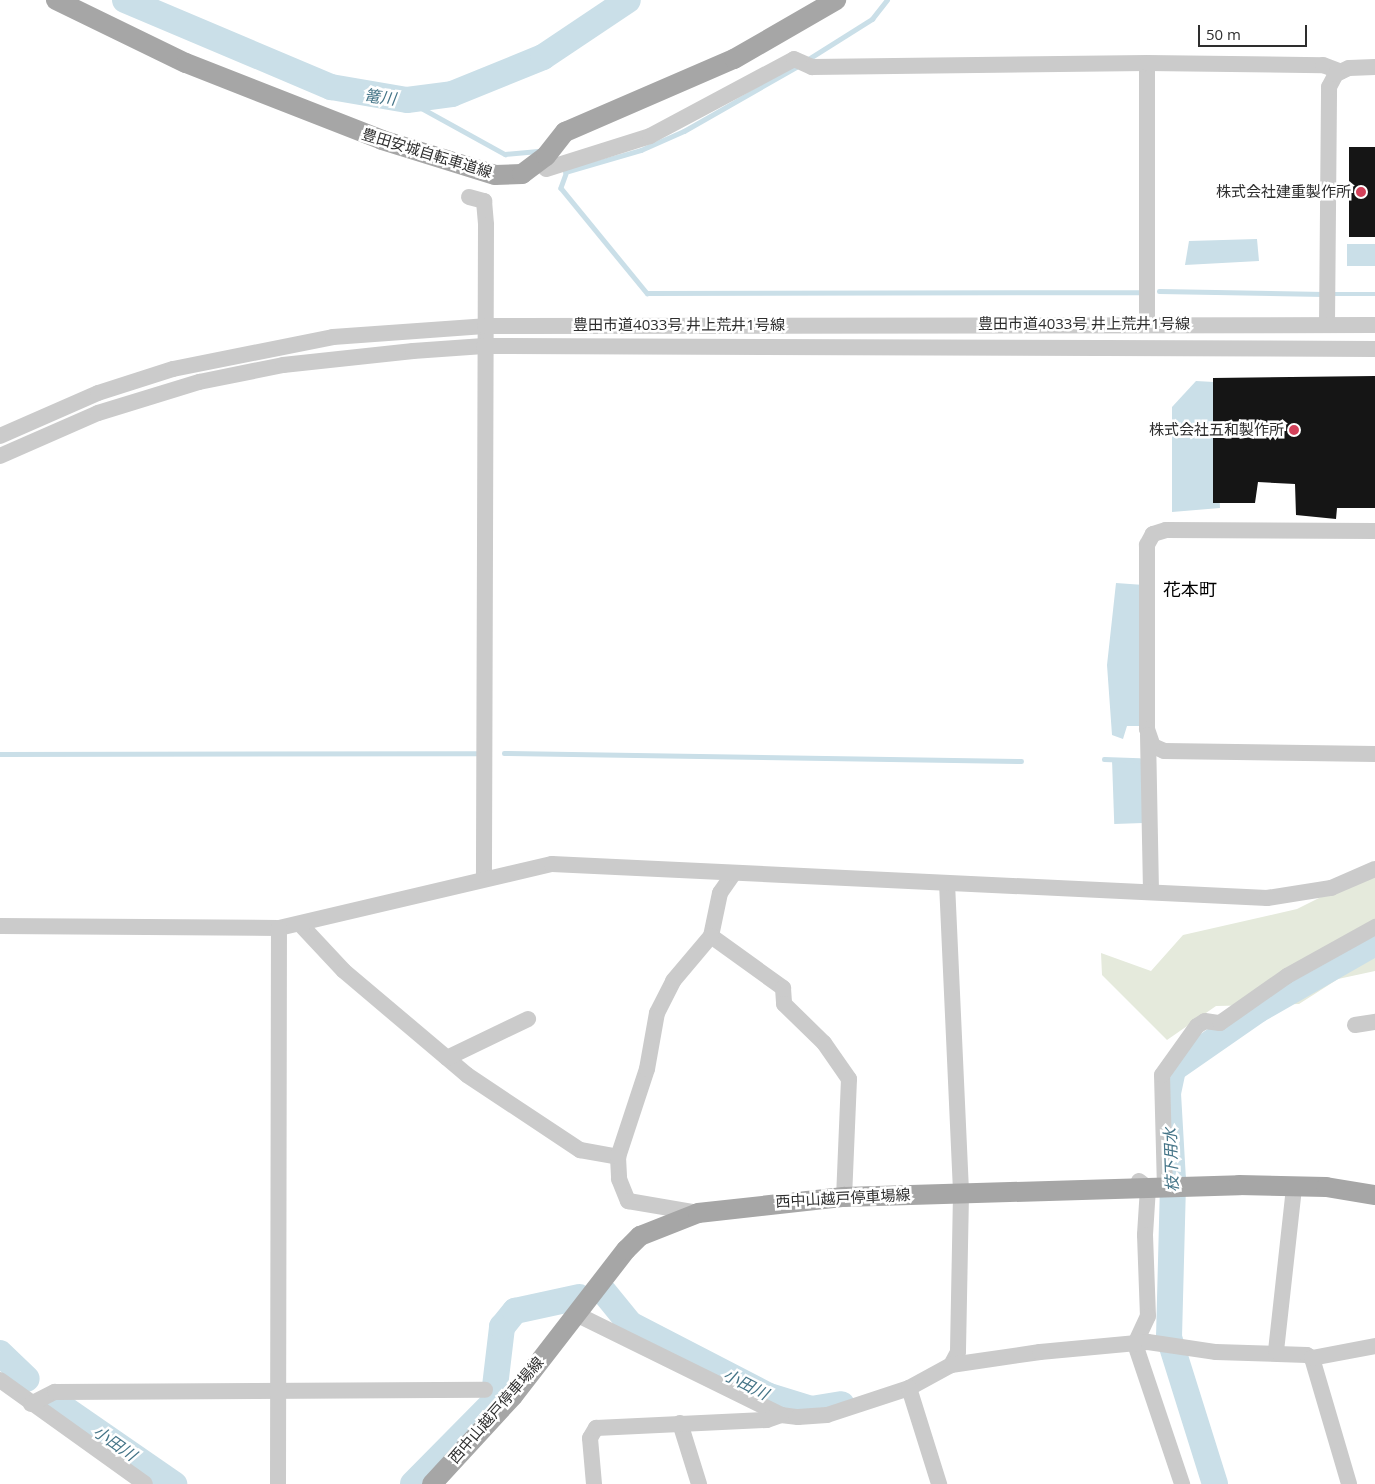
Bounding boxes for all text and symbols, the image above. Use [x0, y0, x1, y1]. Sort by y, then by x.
scale bar [1200, 15, 1309, 47]
text: 50 m [1206, 24, 1241, 44]
water label: 篭川 [363, 86, 397, 108]
street label: 豊田安城自転車道線 [360, 125, 494, 181]
place label: 株式会社建重製作所 [1216, 183, 1351, 201]
marker: 株式会社建重製作所 [1355, 186, 1367, 198]
street label: 豊田市道4033号 井上荒井1号線 [978, 315, 1190, 333]
street label: 豊田市道4033号 井上荒井1号線 [573, 316, 785, 334]
place label: 株式会社五和製作所 [1149, 421, 1284, 439]
marker: 株式会社五和製作所 [1288, 424, 1300, 436]
district label: 花本町 [1163, 578, 1217, 600]
water label: 枝下用水 [1160, 1128, 1182, 1192]
street label: 西中山越戸停車場線 [775, 1185, 911, 1211]
street label: 西中山越戸停車場線 [445, 1353, 547, 1467]
water label: 小田川 [720, 1365, 772, 1403]
water label: 小田川 [90, 1421, 140, 1465]

